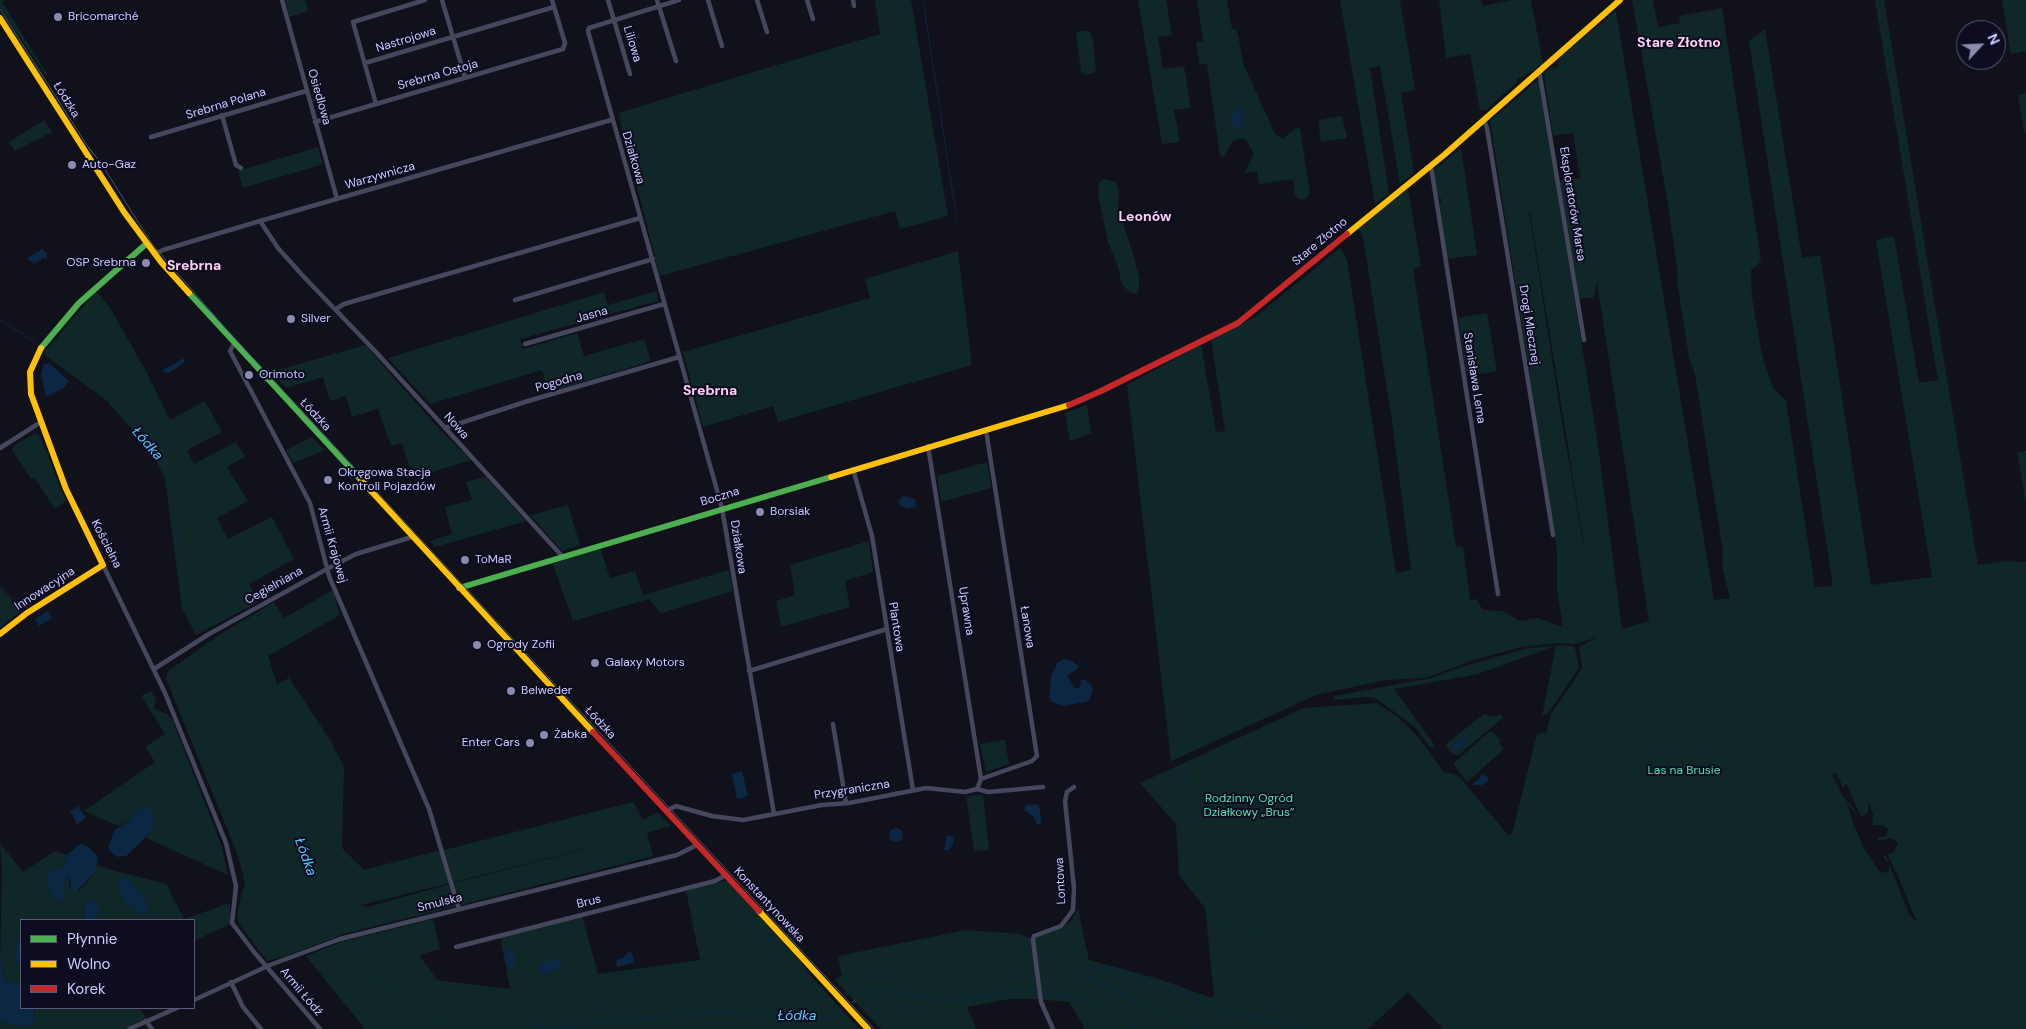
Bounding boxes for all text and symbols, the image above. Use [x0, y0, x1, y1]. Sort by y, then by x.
place label: Bricomarché [68, 10, 139, 24]
marker: Bricomarché [52, 11, 64, 23]
north arrow [1956, 20, 2006, 70]
street label: Nastrojowa [374, 24, 438, 56]
street label: Liliowa [620, 24, 644, 64]
text: N [1983, 31, 2004, 48]
district label: Stare Złotno [1637, 35, 1721, 51]
street label: Srebrna Ostoja [396, 57, 480, 93]
street label: Osiedlowa [304, 67, 334, 127]
street label: Łódzka [50, 80, 82, 120]
street label: Srebrna Polana [184, 85, 268, 123]
street label: Działkowa [619, 130, 647, 186]
street label: Eksploratorów Marsa [1556, 146, 1588, 262]
place label: Auto-Gaz [82, 158, 136, 172]
marker: Auto-Gaz [66, 159, 78, 171]
street label: Warzywnicza [343, 159, 417, 193]
district label: Leonów [1119, 209, 1171, 225]
street label: Stare Złotno [1290, 215, 1350, 269]
place label: OSP Srebrna [66, 256, 136, 270]
marker: OSP Srebrna [140, 257, 152, 269]
district label: Srebrna [167, 258, 221, 274]
street label: Drogi Mlecznej [1516, 284, 1542, 366]
street label: Jasna [575, 304, 609, 326]
place label: Silver [301, 312, 331, 326]
marker: Silver [285, 313, 297, 325]
street label: Stanisława Lema [1460, 331, 1488, 425]
place label: Orimoto [259, 368, 305, 382]
street label: Pogodna [534, 368, 584, 396]
marker: Orimoto [243, 369, 255, 381]
district label: Srebrna [683, 383, 737, 399]
street label: Łódzka [296, 396, 334, 434]
street label: Nowa [440, 410, 472, 442]
water label: Łódka [128, 424, 166, 464]
place label: Okręgowa Stacja Kontroli Pojazdów [338, 466, 436, 494]
marker: Okręgowa Stacja Kontroli Pojazdów [322, 474, 334, 486]
street label: Boczna [699, 484, 741, 510]
street label: Armii Krajowej [314, 505, 350, 585]
place label: Borsiak [770, 505, 810, 519]
marker: Borsiak [754, 506, 766, 518]
street label: Kościelna [88, 517, 124, 571]
street label: Działkowa [727, 519, 749, 575]
place label: ToMaR [475, 553, 512, 567]
marker: ToMaR [459, 554, 471, 566]
street label: Innowacyjna [12, 564, 78, 614]
street label: Cegielniana [242, 564, 306, 608]
street label: Uprawna [955, 586, 977, 636]
street label: Plantowa [885, 601, 907, 653]
street label: Łanowa [1017, 605, 1037, 649]
place label: Ogrody Zofii [487, 638, 555, 652]
marker: Ogrody Zofii [471, 639, 483, 651]
place label: Galaxy Motors [605, 656, 685, 670]
marker: Galaxy Motors [589, 657, 601, 669]
place label: Belweder [521, 684, 572, 698]
marker: Belweder [505, 685, 517, 697]
street label: Łódzka [581, 704, 619, 742]
place label: Żabka [554, 728, 587, 742]
marker: Żabka [538, 729, 550, 741]
place label: Enter Cars [462, 736, 520, 750]
marker: Enter Cars [524, 737, 536, 749]
park label: Las na Brusie [1648, 764, 1720, 778]
street label: Przygraniczna [813, 777, 891, 803]
park label: Rodzinny Ogród Działkowy „Brus” [1204, 792, 1294, 820]
water label: Łódka [290, 836, 320, 878]
street label: Lontowa [1053, 857, 1069, 905]
street label: Konstantynowska [731, 864, 807, 946]
street label: Smulska [416, 890, 464, 916]
street label: Brus [575, 892, 603, 912]
legend [20, 919, 195, 1009]
text: Płynnie [67, 929, 117, 949]
text: Wolno [67, 954, 111, 974]
street label: Armii Łódź [277, 965, 325, 1019]
text: Korek [67, 979, 106, 999]
water label: Łódka [777, 1008, 817, 1024]

